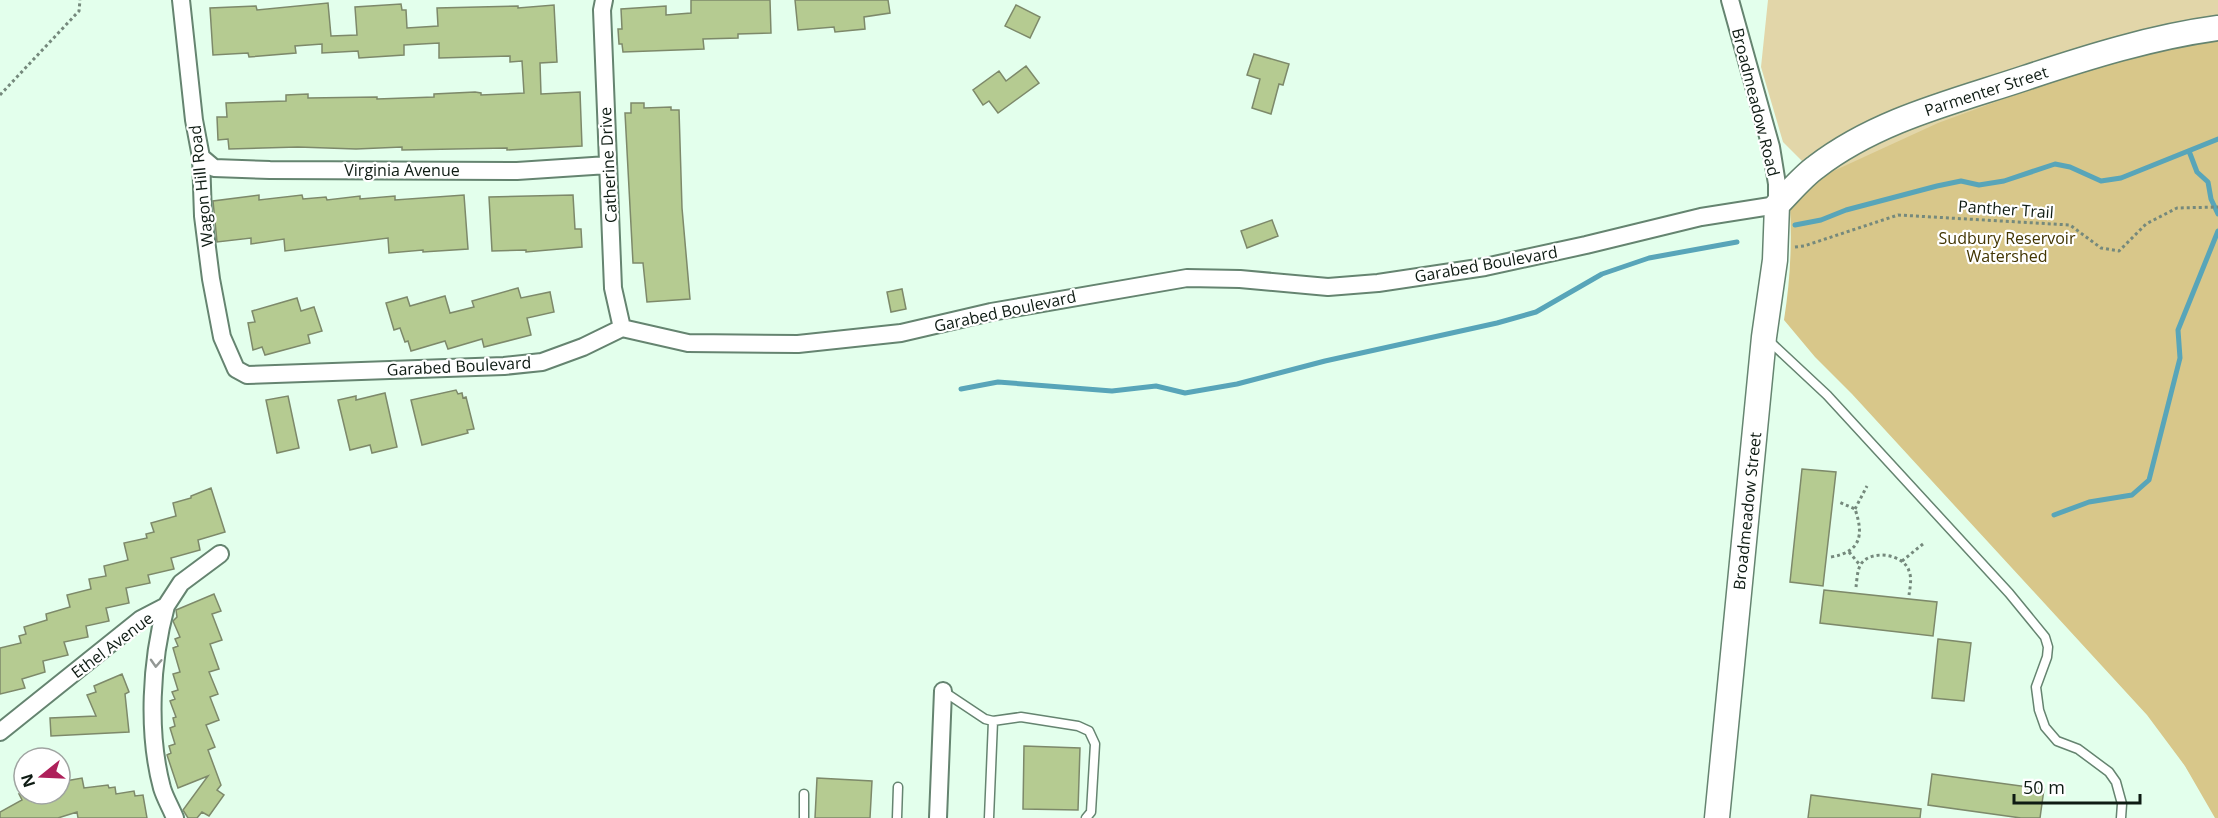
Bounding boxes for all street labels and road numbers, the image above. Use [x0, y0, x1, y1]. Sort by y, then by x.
street label: Broadmeadow Road [1727, 26, 1785, 178]
street label: Parmenter Street [1921, 61, 2051, 121]
street label: Catherine Drive [594, 106, 622, 224]
street label: Wagon Hill Road [184, 124, 218, 248]
street label: Virginia Avenue [344, 159, 460, 181]
street label: Panther Trail [1957, 195, 2055, 223]
street label: Garabed Boulevard [1413, 241, 1559, 287]
street label: Garabed Boulevard [932, 285, 1078, 337]
street label: Garabed Boulevard [386, 351, 532, 381]
street label: Broadmeadow Street [1728, 431, 1766, 591]
street label: Ethel Avenue [67, 607, 157, 683]

